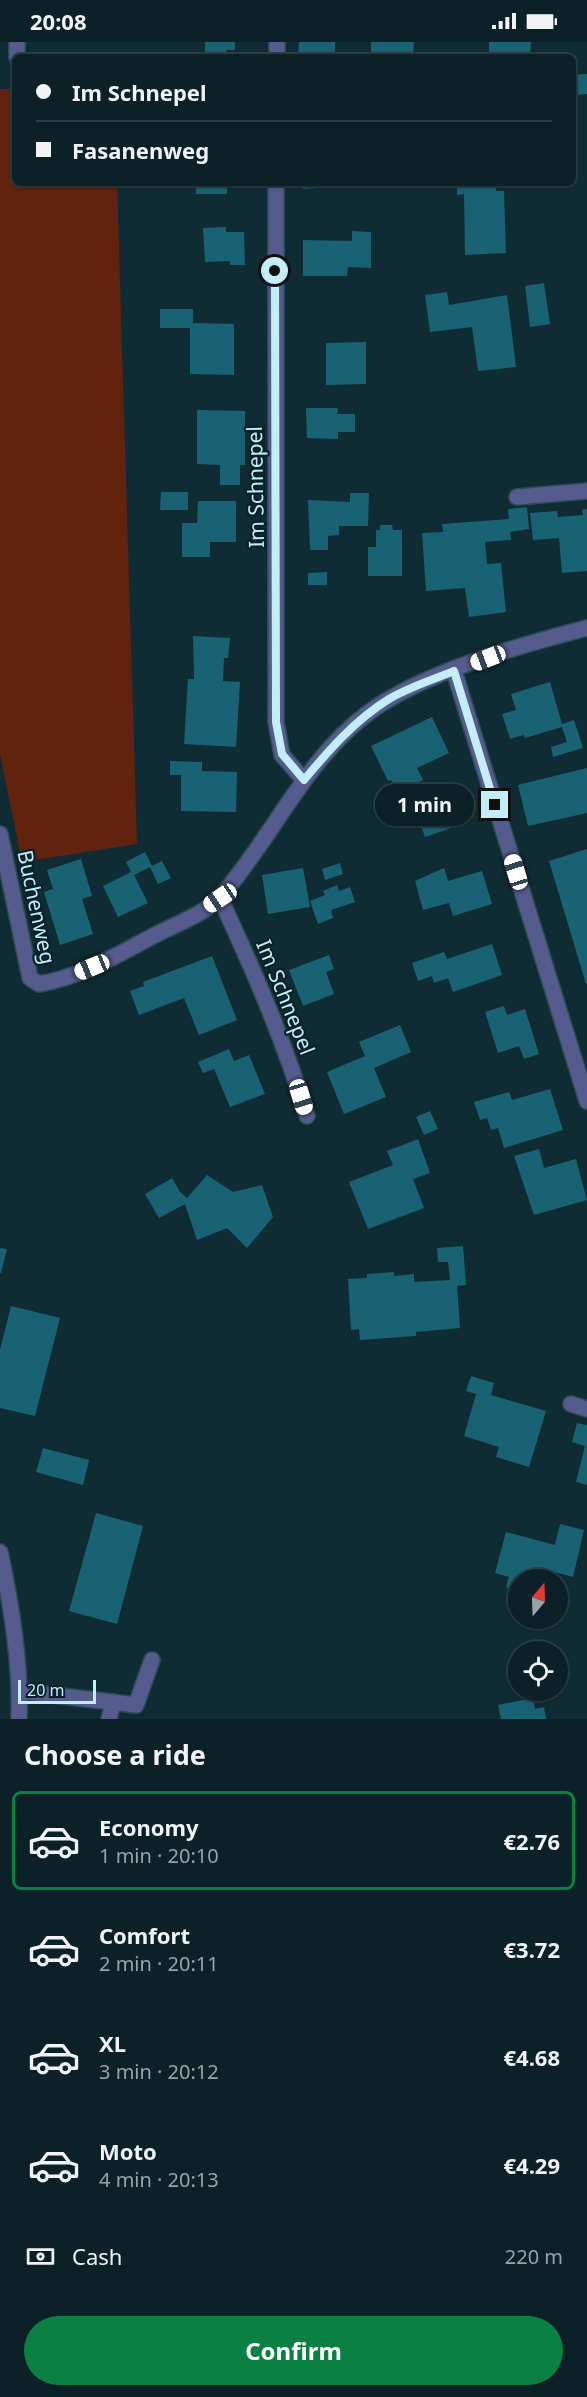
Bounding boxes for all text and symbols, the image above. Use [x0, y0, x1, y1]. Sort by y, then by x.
text: 20:08 [30, 6, 87, 36]
text: Im Schnepel [72, 77, 207, 107]
text: Fasanenweg [72, 135, 209, 165]
route start [261, 257, 288, 284]
street label: Im Schnepel [240, 426, 270, 548]
car [468, 643, 508, 673]
callout: 1 min [375, 784, 474, 826]
text: 1 min [397, 791, 452, 818]
route end [481, 791, 508, 818]
street label: Buchenweg [11, 847, 63, 967]
car [502, 852, 530, 892]
car [200, 880, 240, 916]
street label: Im Schnepel [250, 935, 322, 1059]
car [72, 952, 112, 982]
car [287, 1077, 315, 1117]
north arrow [508, 1569, 568, 1629]
map controls [508, 1569, 568, 1701]
button: locate [508, 1641, 568, 1701]
scale bar [18, 1677, 96, 1704]
text: 20 m [27, 1679, 64, 1701]
text: Choose a ride [24, 1736, 206, 1773]
text: Economy [99, 1812, 198, 1842]
icon: car [27, 1814, 81, 1868]
text: €2.76 [503, 1826, 560, 1856]
text: 1 min · 20:10 [99, 1842, 219, 1869]
text: Comfort [99, 1920, 190, 1950]
icon: car [27, 1922, 81, 1976]
text: €3.72 [503, 1934, 560, 1964]
text: 2 min · 20:11 [99, 1950, 219, 1977]
text: XL [99, 2028, 126, 2058]
icon: car [27, 2030, 81, 2084]
text: €4.68 [503, 2042, 560, 2072]
text: 3 min · 20:12 [99, 2058, 219, 2085]
text: Moto [99, 2136, 157, 2166]
icon: car [27, 2138, 81, 2192]
text: €4.29 [503, 2150, 560, 2180]
text: 4 min · 20:13 [99, 2166, 219, 2193]
icon: cash [24, 2240, 57, 2273]
text: Cash [72, 2241, 122, 2271]
text: 220 m [505, 2243, 563, 2270]
button: Confirm [24, 2316, 563, 2385]

